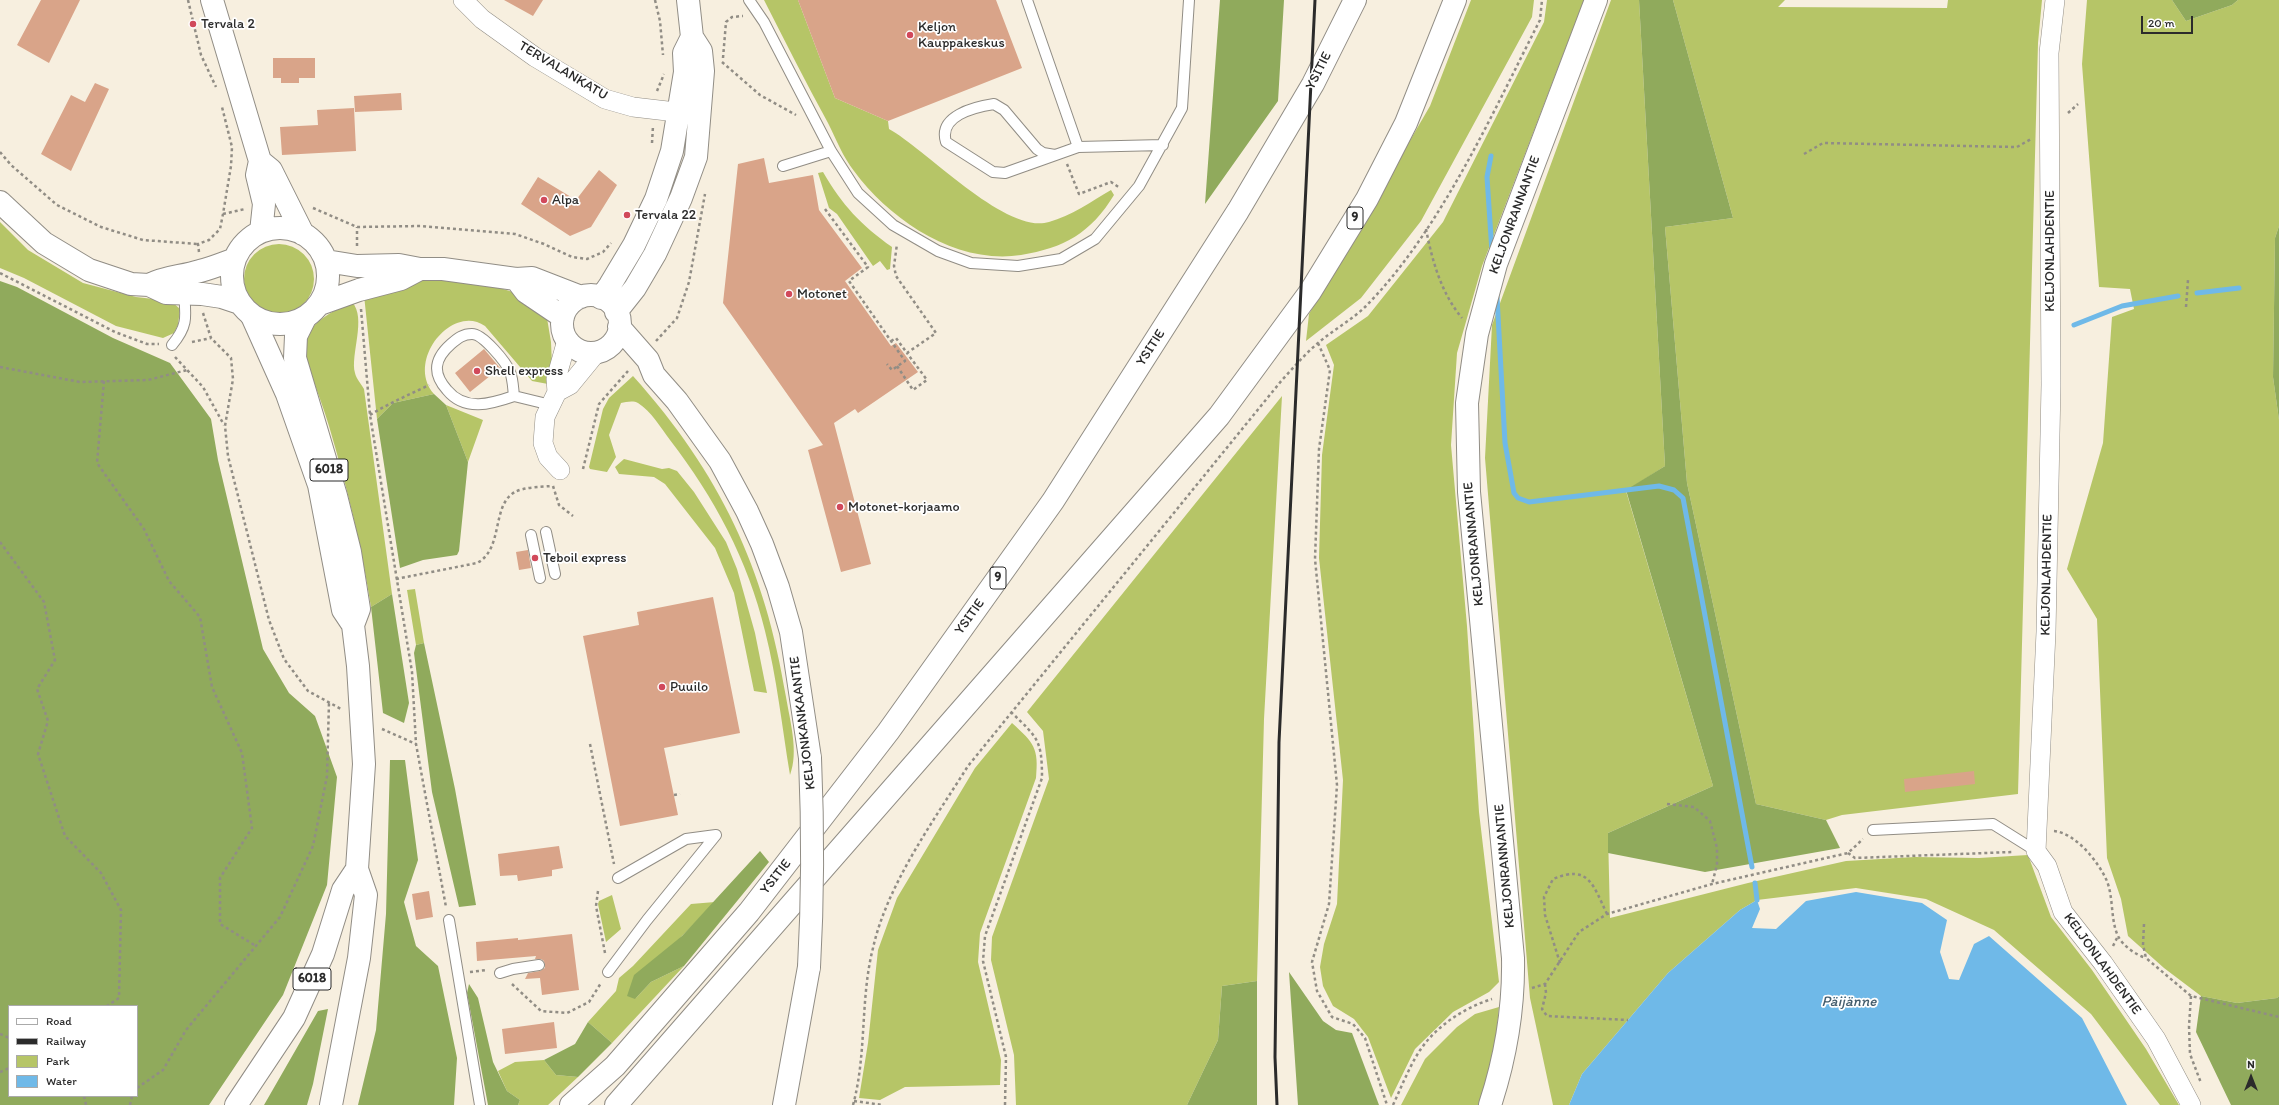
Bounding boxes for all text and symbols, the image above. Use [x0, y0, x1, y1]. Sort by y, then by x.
scale bar [2143, 8, 2195, 34]
place label: Tervala 2 [201, 16, 255, 32]
text: 20 m [2148, 16, 2175, 30]
marker: Tervala 2 [188, 19, 198, 29]
place label: Keljon Kauppakeskus [918, 19, 1005, 52]
marker: Keljon Kauppakeskus [905, 30, 915, 40]
street label: TERVALANKATU [515, 38, 611, 104]
street label: YSITIE [1302, 49, 1336, 93]
street label: KELJONRANNANTIE [1486, 154, 1544, 276]
street label: KELJONLAHDENTIE [2042, 190, 2058, 312]
place label: Alpa [552, 192, 579, 208]
marker: Alpa [539, 195, 549, 205]
place label: Tervala 22 [635, 207, 696, 223]
road number: 9 [1347, 207, 1363, 229]
marker: Tervala 22 [622, 210, 632, 220]
place label: Motonet [797, 286, 847, 302]
marker: Motonet [784, 289, 794, 299]
street label: YSITIE [1133, 327, 1169, 369]
place label: Shell express [485, 363, 563, 379]
marker: Shell express [472, 366, 482, 376]
road number: 6018 [310, 459, 348, 481]
street label: KELJONRANNANTIE [1460, 481, 1488, 607]
place label: Motonet-korjaamo [848, 499, 960, 515]
marker: Motonet-korjaamo [835, 502, 845, 512]
street label: KELJONLAHDENTIE [2038, 514, 2056, 636]
place label: Teboil express [543, 550, 626, 566]
marker: Teboil express [530, 553, 540, 563]
road number: 9 [990, 567, 1006, 589]
street label: YSITIE [951, 596, 989, 638]
street label: KELJONKANKAANTIE [786, 655, 820, 791]
place label: Puuilo [670, 679, 708, 695]
marker: Puuilo [657, 682, 667, 692]
street label: KELJONRANNANTIE [1491, 803, 1519, 929]
street label: YSITIE [757, 856, 795, 898]
street label: KELJONLAHDENTIE [2059, 910, 2145, 1018]
road number: 6018 [293, 968, 331, 990]
water label: Päijänne [1822, 993, 1876, 1011]
legend [8, 1005, 138, 1097]
text: Road [46, 1014, 72, 1028]
text: Railway [46, 1034, 86, 1048]
text: Park [46, 1054, 70, 1068]
north arrow [2231, 1057, 2271, 1097]
text: N [2247, 1058, 2255, 1071]
text: Water [46, 1074, 77, 1088]

